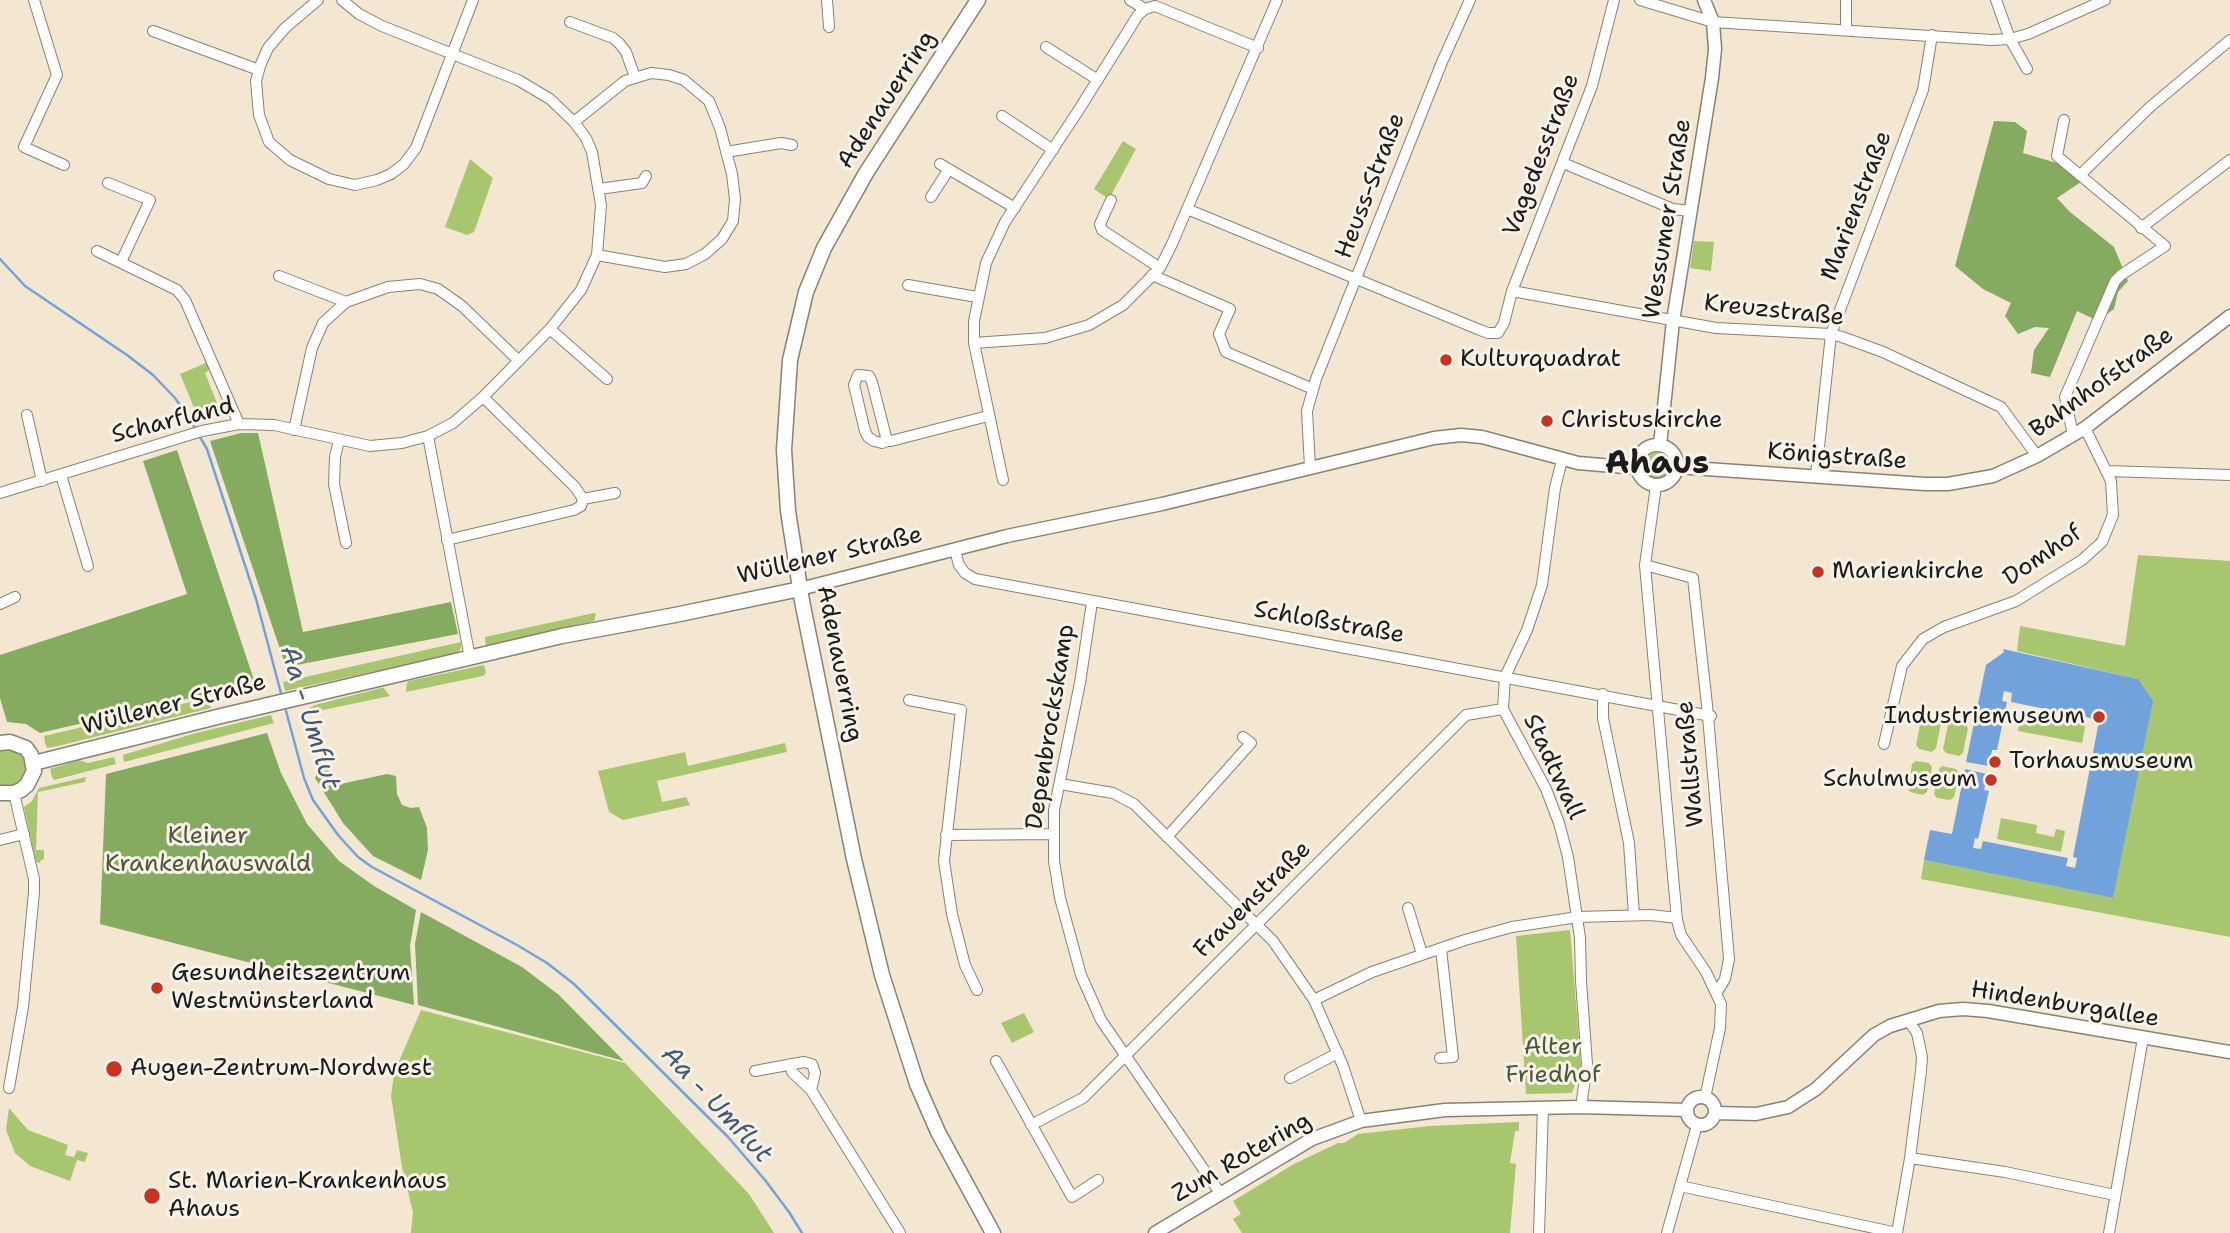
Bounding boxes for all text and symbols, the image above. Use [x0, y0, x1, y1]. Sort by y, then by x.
street label: Adenauerring [832, 26, 942, 174]
street label: Vagedesstraße [1498, 70, 1586, 240]
street label: Heuss-Straße [1330, 109, 1412, 263]
street label: Wessumer Straße [1638, 117, 1698, 321]
street label: Marienstraße [1815, 127, 1899, 285]
street label: Kreuzstraße [1702, 289, 1846, 333]
street label: Bahnhofstraße [2024, 321, 2180, 445]
place label: Kulturquadrat [1460, 346, 1621, 374]
marker: Kulturquadrat [1438, 352, 1454, 368]
street label: Scharfland [109, 392, 237, 450]
place label: Christuskirche [1561, 407, 1723, 435]
marker: Christuskirche [1539, 413, 1555, 429]
street label: Königstraße [1766, 438, 1908, 476]
district label: Ahaus [1605, 446, 1709, 484]
street label: Domhof [1998, 519, 2088, 593]
street label: Wüllener Straße [735, 521, 925, 591]
place label: Marienkirche [1832, 558, 1984, 586]
marker: Marienkirche [1810, 564, 1826, 580]
street label: Adenauerring [810, 583, 868, 745]
street label: Schloßstraße [1252, 596, 1406, 650]
street label: Depenbrockskamp [1021, 622, 1081, 832]
water label: Aa - Umflut [272, 642, 346, 794]
street label: Wüllener Straße [79, 668, 269, 742]
street label: Wallstraße [1671, 700, 1711, 828]
place label: Industriemuseum [1884, 703, 2085, 731]
marker: Industriemuseum [2091, 709, 2107, 725]
street label: Stadtwall [1516, 710, 1590, 824]
place label: Torhausmuseum [2009, 748, 2193, 776]
marker: Torhausmuseum [1987, 754, 2003, 770]
place label: Schulmuseum [1823, 766, 1977, 794]
marker: Schulmuseum [1983, 772, 1999, 788]
park label: Kleiner Krankenhauswald [105, 823, 311, 879]
street label: Frauenstraße [1188, 835, 1318, 965]
place label: Gesundheitszentrum Westmünsterland [171, 960, 410, 1016]
street label: Hindenburgallee [1969, 976, 2161, 1034]
marker: Gesundheitszentrum Westmünsterland [149, 980, 165, 996]
park label: Alter Friedhof [1505, 1034, 1601, 1090]
water label: Aa - Umflut [654, 1040, 778, 1170]
place label: Augen-Zentrum-Nordwest [130, 1055, 432, 1083]
marker: Augen-Zentrum-Nordwest [104, 1059, 124, 1079]
street label: Zum Rotering [1167, 1107, 1317, 1209]
place label: St. Marien-Krankenhaus Ahaus [168, 1168, 447, 1224]
marker: St. Marien-Krankenhaus Ahaus [142, 1186, 162, 1206]

